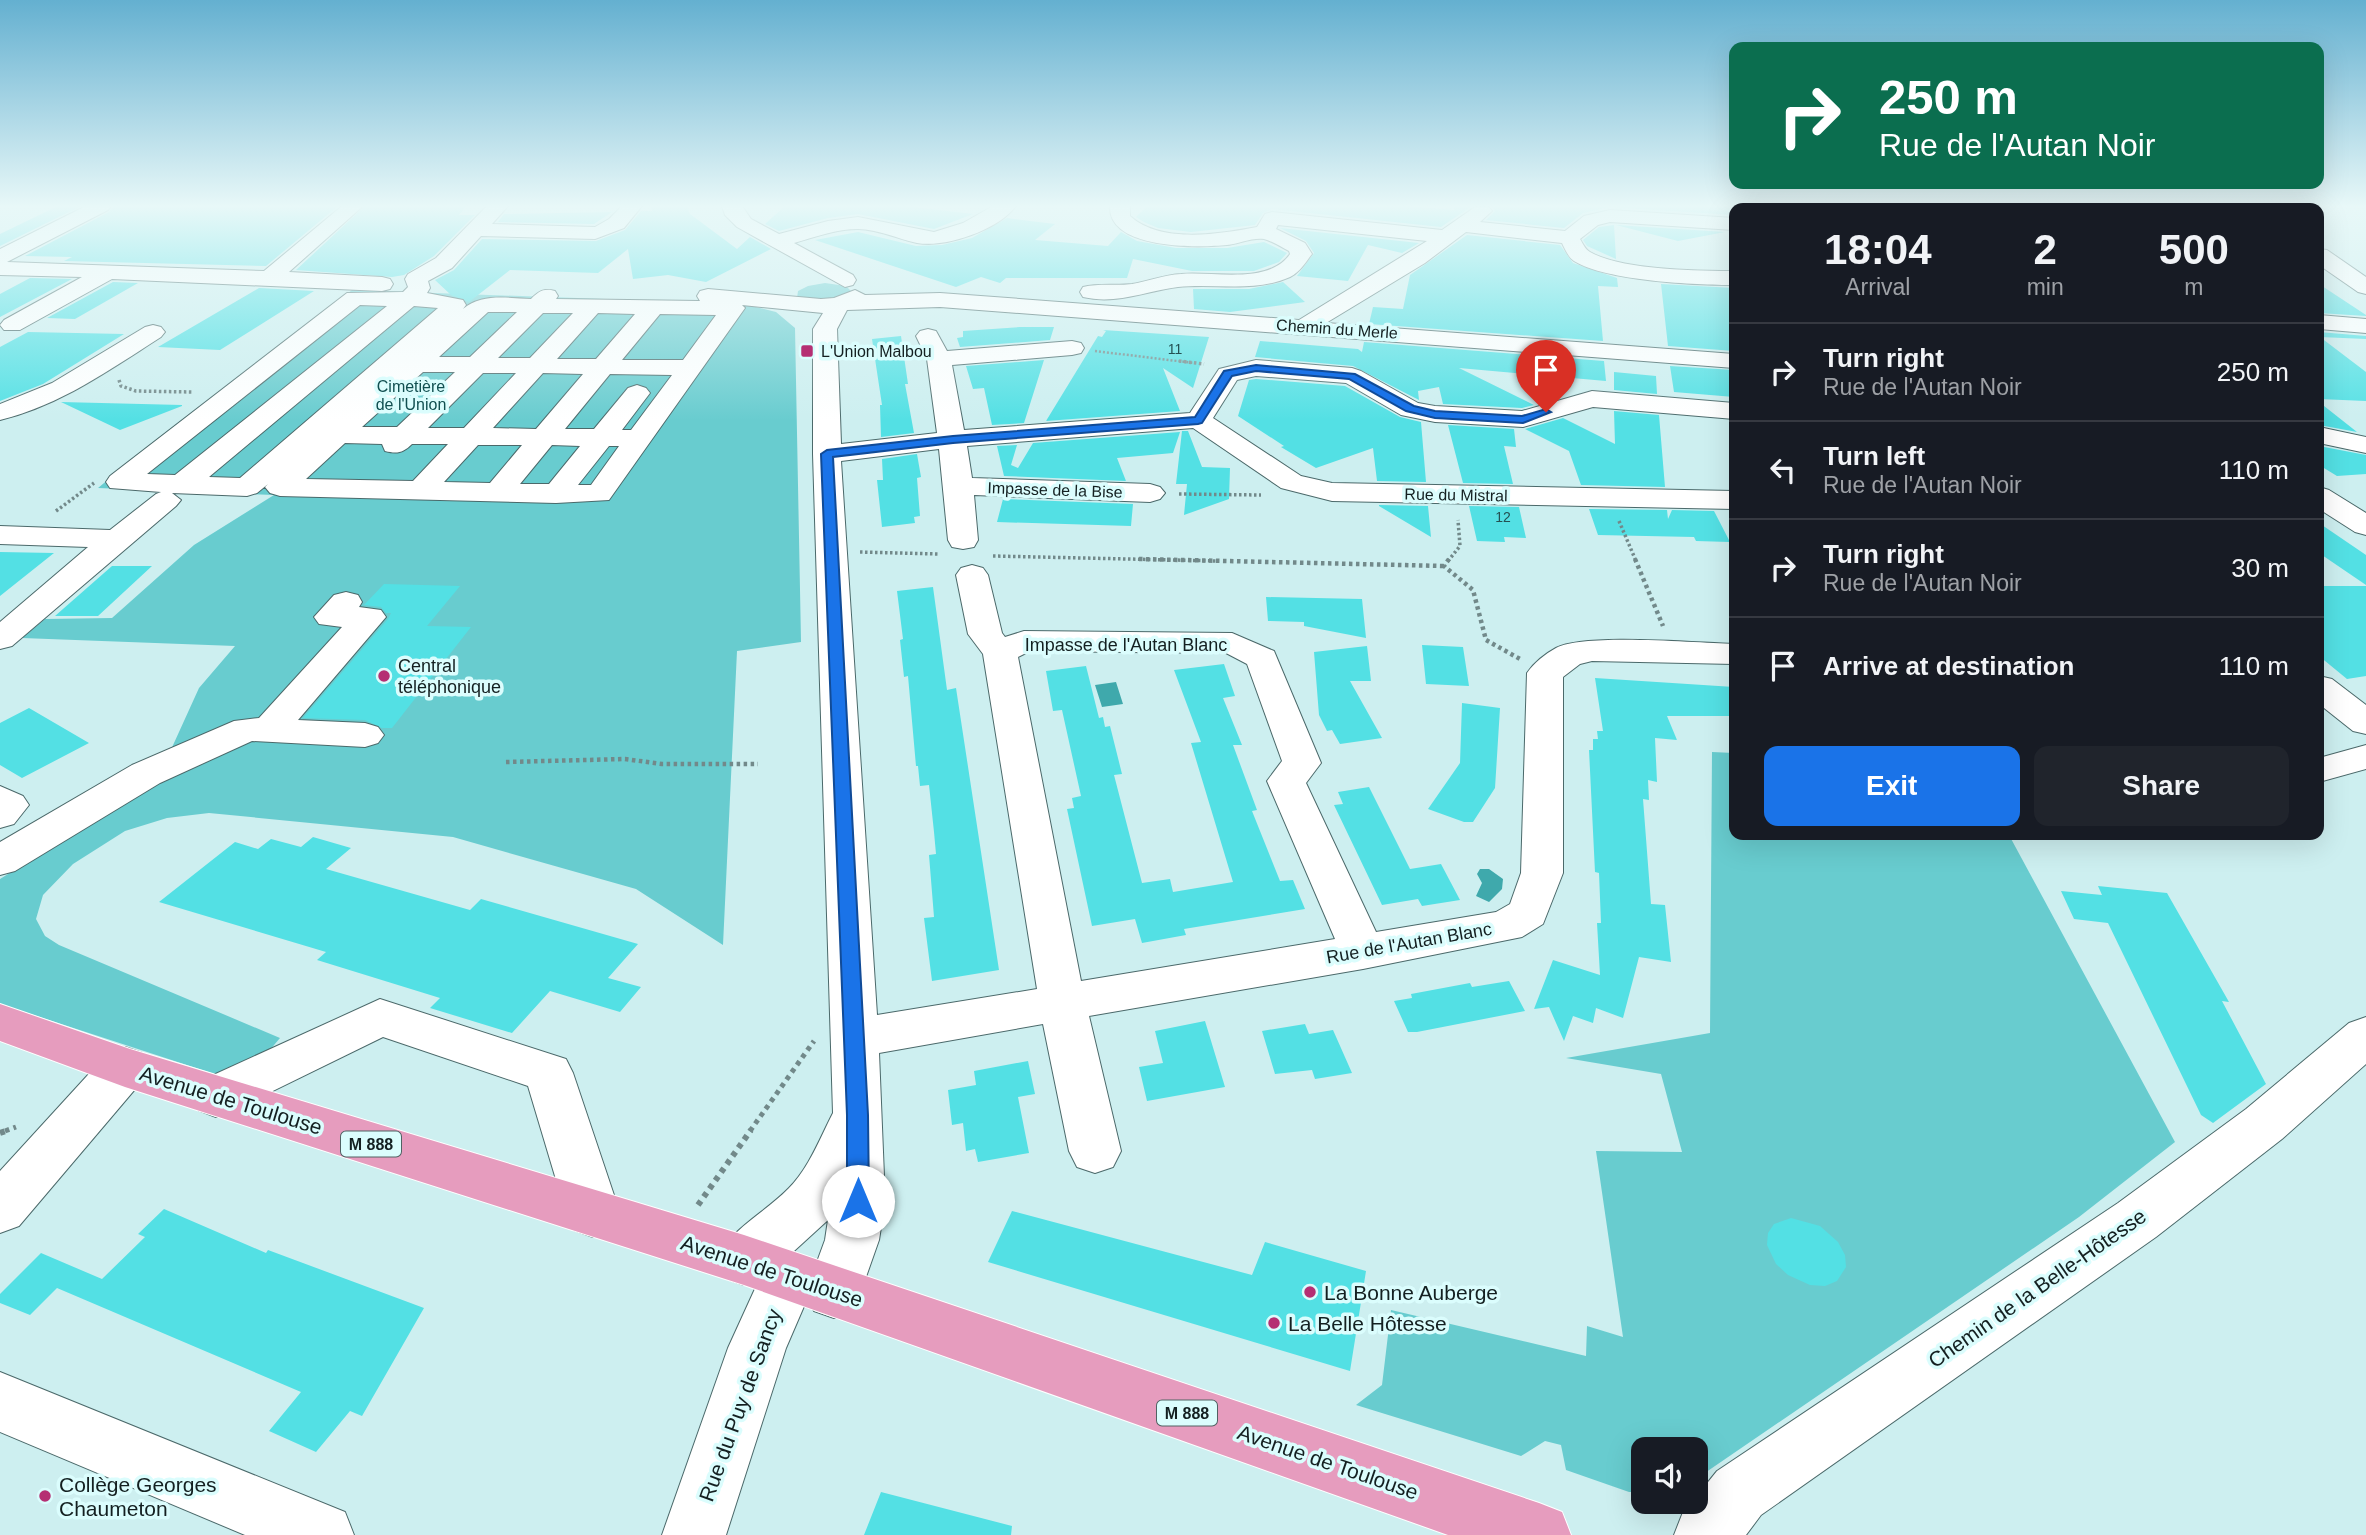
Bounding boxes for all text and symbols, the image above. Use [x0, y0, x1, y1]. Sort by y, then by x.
icon: right [1764, 70, 1855, 161]
text: 250 m [1879, 70, 2018, 124]
text: Rue de l'Autan Noir [1879, 127, 2155, 163]
text: 18:04 [1824, 226, 1932, 273]
text: 2 [2033, 226, 2057, 273]
text: 500 [2159, 226, 2229, 273]
text: Arrival [1845, 274, 1910, 300]
text: min [2027, 274, 2064, 300]
text: m [2184, 274, 2203, 300]
street label: Chemin du Merle [1276, 316, 1398, 342]
pin [1516, 340, 1576, 412]
house number: 11 [1168, 341, 1182, 357]
marker: L'Union Malbou [799, 343, 815, 359]
place label: L'Union Malbou [821, 343, 932, 360]
text: Turn right [1823, 343, 1944, 373]
icon: arrive [1527, 351, 1565, 389]
icon: right [1764, 353, 1802, 391]
text: 250 m [2217, 357, 2289, 387]
text: Rue de l'Autan Noir [1823, 374, 2022, 400]
park label: Cimetière de l'Union [376, 378, 446, 413]
text: Turn left [1823, 441, 1925, 471]
icon: left [1764, 451, 1802, 489]
text: 110 m [2219, 455, 2289, 485]
text: Rue de l'Autan Noir [1823, 472, 2022, 498]
street label: Impasse de la Bise [987, 479, 1123, 501]
street label: Rue du Mistral [1404, 486, 1508, 504]
house number: 12 [1495, 509, 1511, 525]
text: Turn right [1823, 539, 1944, 569]
icon: right [1764, 549, 1802, 587]
text: 30 m [2231, 553, 2289, 583]
text: Rue de l'Autan Noir [1823, 570, 2022, 596]
street label: Impasse de l'Autan Blanc [1025, 635, 1227, 655]
icon: arrive [1764, 647, 1802, 685]
text: Arrive at destination [1823, 651, 2074, 681]
text: 110 m [2219, 651, 2289, 681]
place label: Central téléphonique [398, 656, 501, 697]
marker: Central téléphonique [376, 668, 392, 684]
button: Exit [1764, 746, 2020, 826]
button: Share [2034, 746, 2289, 826]
street label: Rue de l'Autan Blanc [1325, 919, 1493, 967]
street label: Avenue de Toulouse [137, 1061, 325, 1139]
road number: M 888 [341, 1132, 401, 1156]
position arrow [821, 1164, 895, 1238]
street label: Chemin de la Belle-Hôtesse [1924, 1204, 2150, 1372]
street label: Avenue de Toulouse [678, 1231, 866, 1311]
place label: La Bonne Auberge [1324, 1281, 1498, 1304]
marker: La Bonne Auberge [1302, 1284, 1318, 1300]
street label: Rue du Puy de Sancy [694, 1305, 786, 1504]
place label: La Belle Hôtesse [1288, 1312, 1447, 1335]
marker: La Belle Hôtesse [1266, 1315, 1282, 1331]
road number: M 888 [1157, 1400, 1217, 1426]
street label: Avenue de Toulouse [1235, 1420, 1421, 1504]
map controls [1631, 1437, 1708, 1514]
button: sound [1631, 1437, 1708, 1514]
place label: Collège Georges Chaumeton [59, 1473, 217, 1520]
marker: Collège Georges Chaumeton [37, 1488, 53, 1504]

